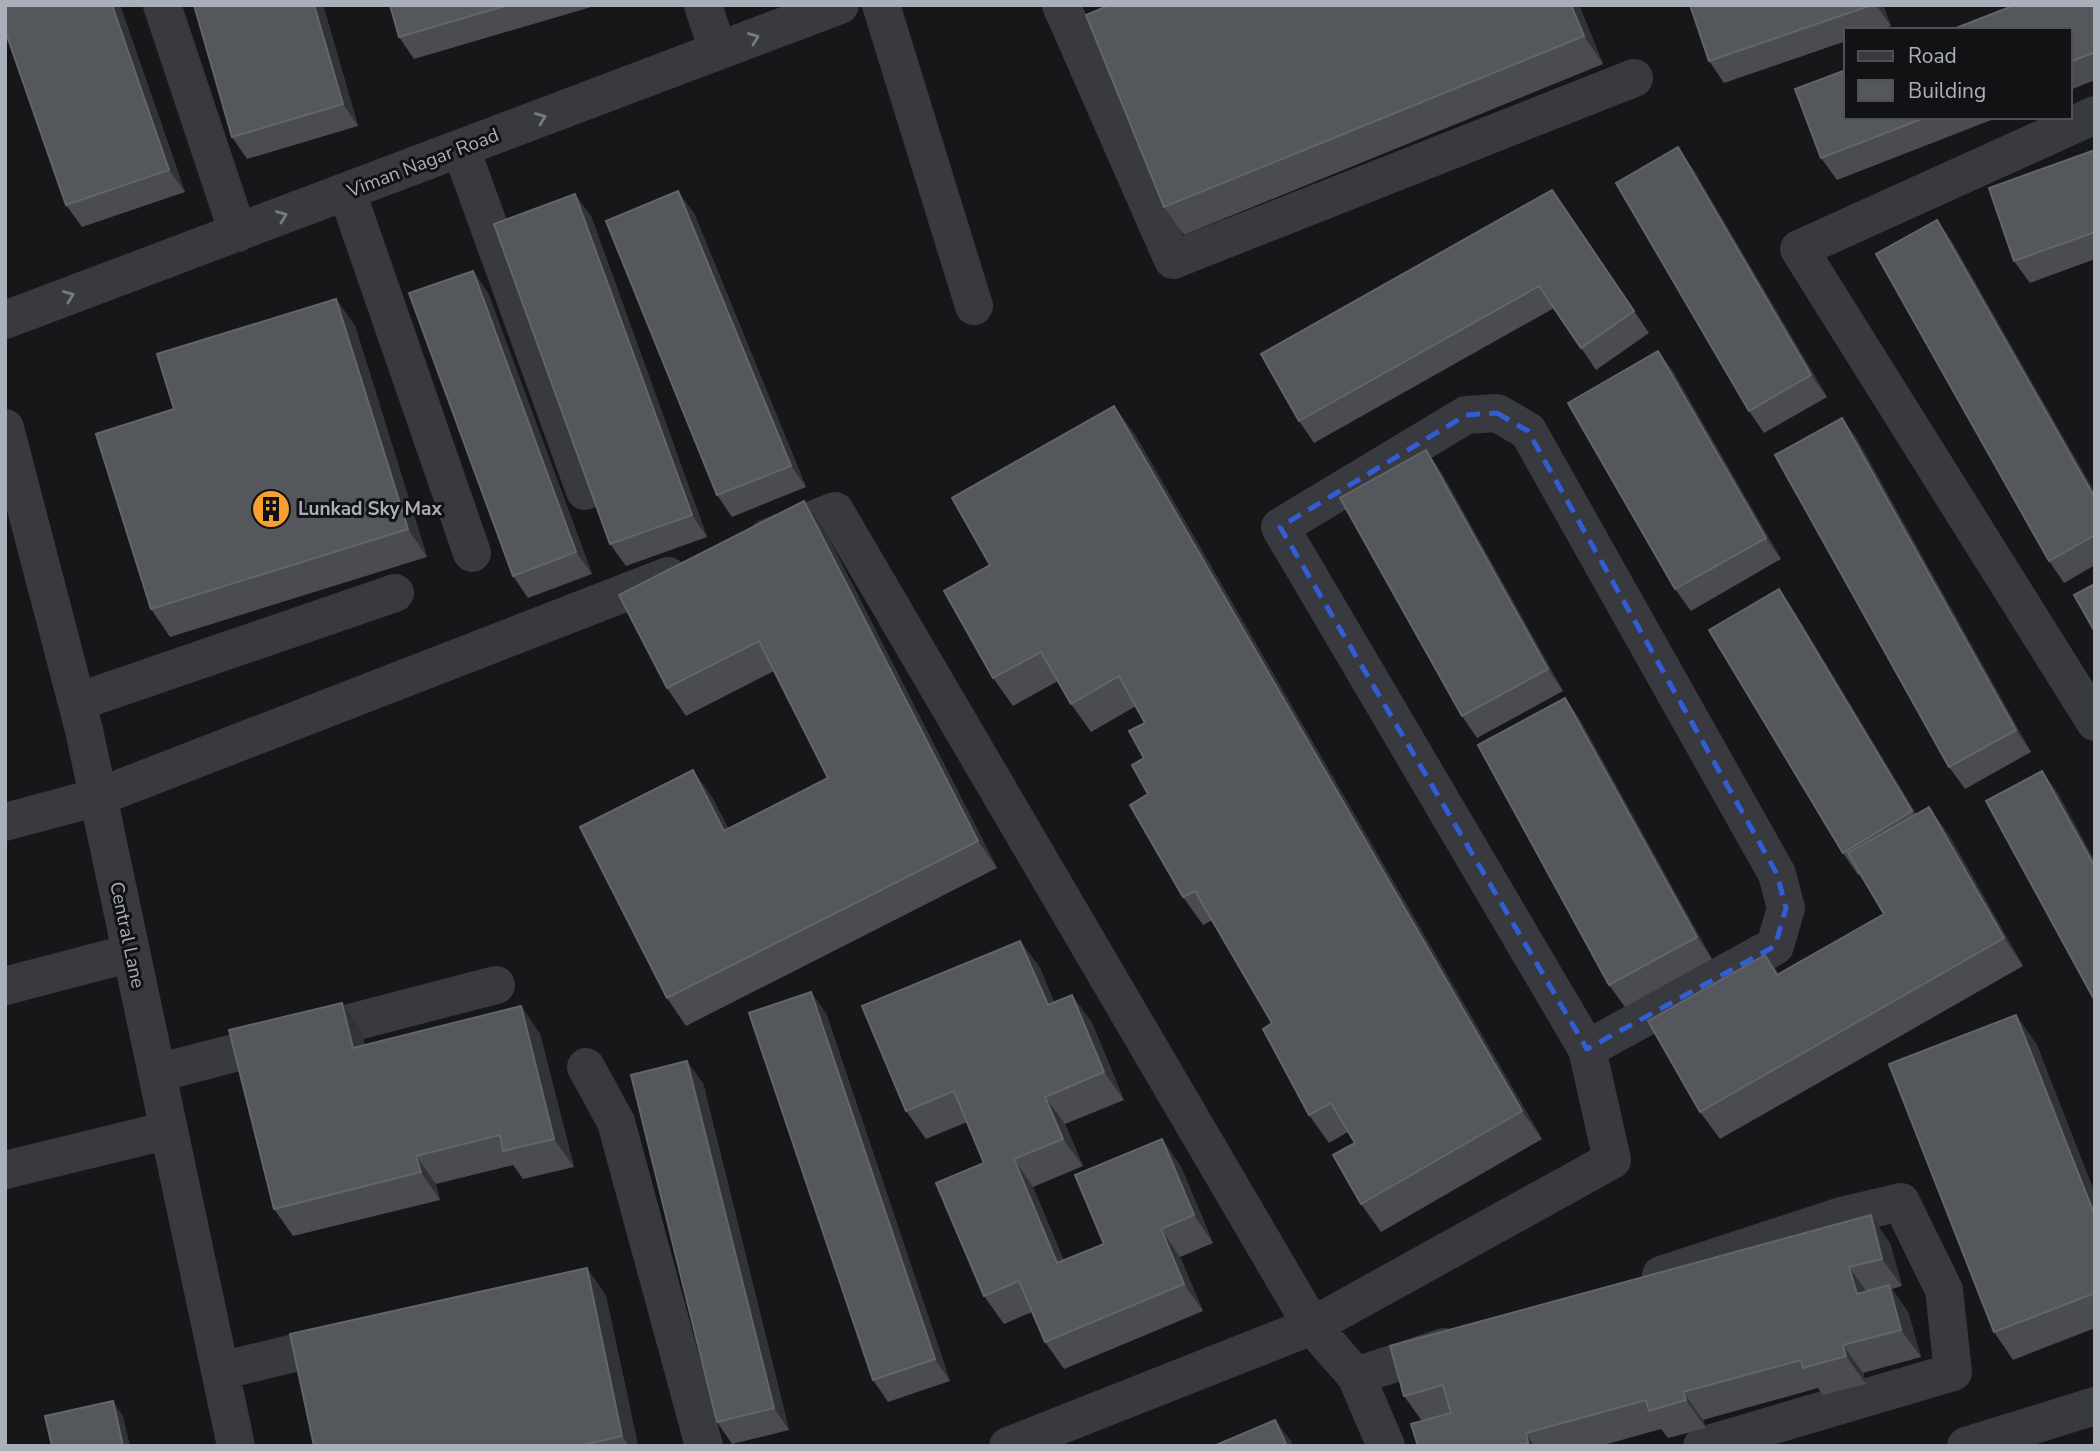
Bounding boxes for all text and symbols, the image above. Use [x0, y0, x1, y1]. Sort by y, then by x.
legend [1844, 28, 2072, 119]
one-way arrow [747, 32, 759, 46]
text: Road [1908, 42, 1957, 70]
text: Building [1908, 77, 1986, 105]
one-way arrow [534, 113, 546, 127]
street label: Viman Nagar Road [342, 122, 503, 204]
one-way arrow [276, 211, 288, 225]
one-way arrow [63, 290, 75, 304]
building icon: Lunkad Sky Max [250, 488, 292, 530]
place label: Lunkad Sky Max [298, 496, 442, 522]
street label: Central Lane [103, 879, 151, 991]

